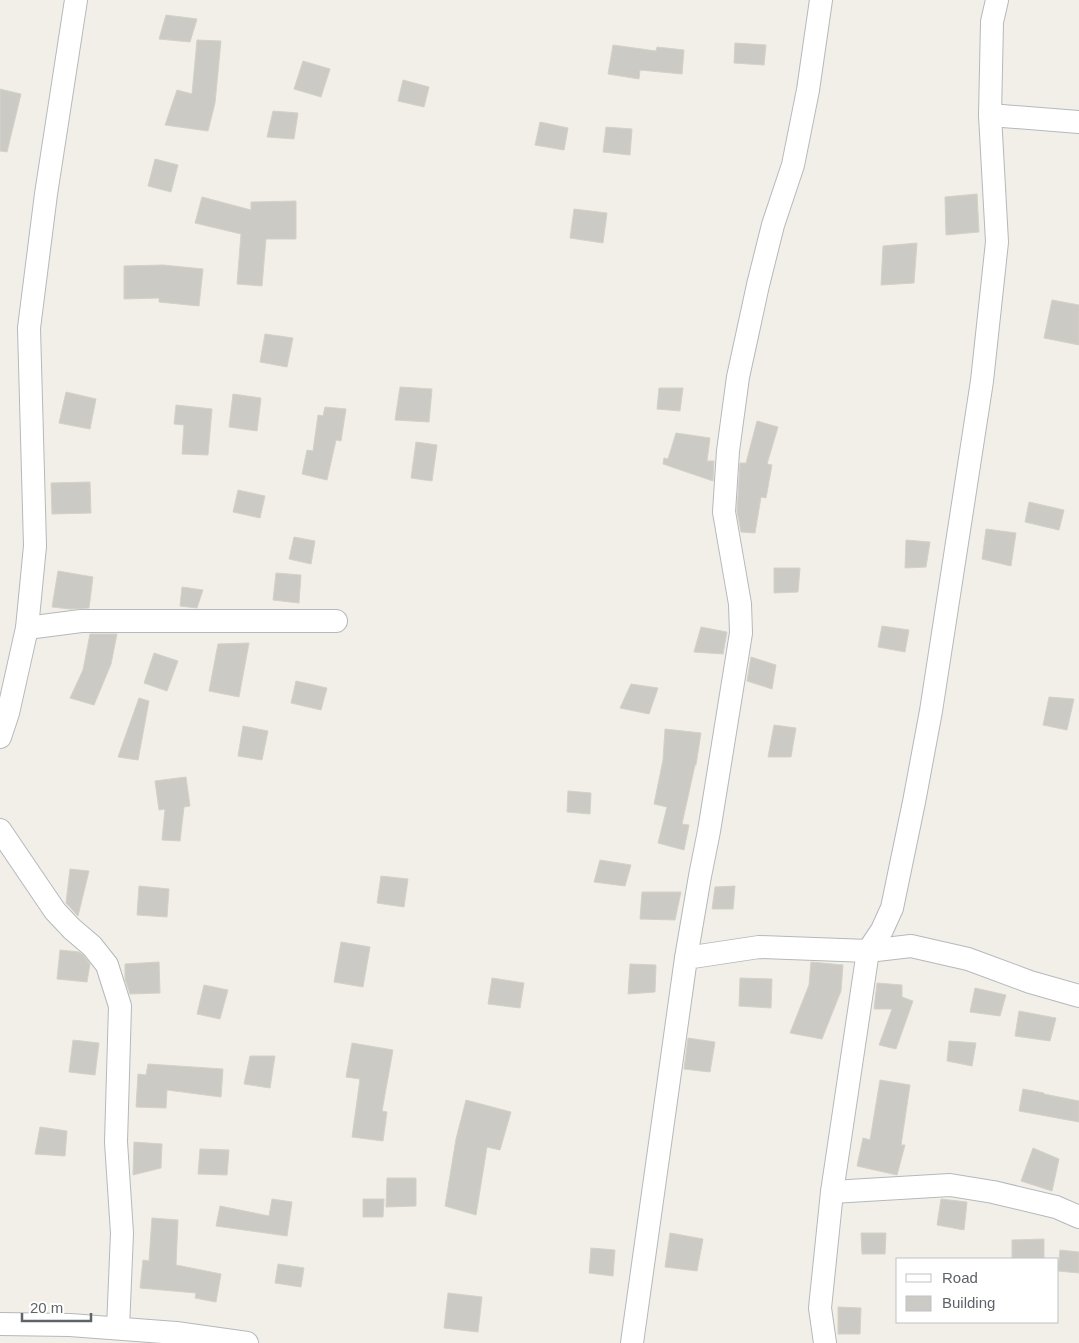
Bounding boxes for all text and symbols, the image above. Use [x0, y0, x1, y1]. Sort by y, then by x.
legend [896, 1258, 1059, 1323]
text: Road [942, 1269, 978, 1286]
scale bar [22, 1290, 91, 1322]
text: Building [942, 1294, 995, 1311]
text: 20 m [30, 1299, 63, 1316]

